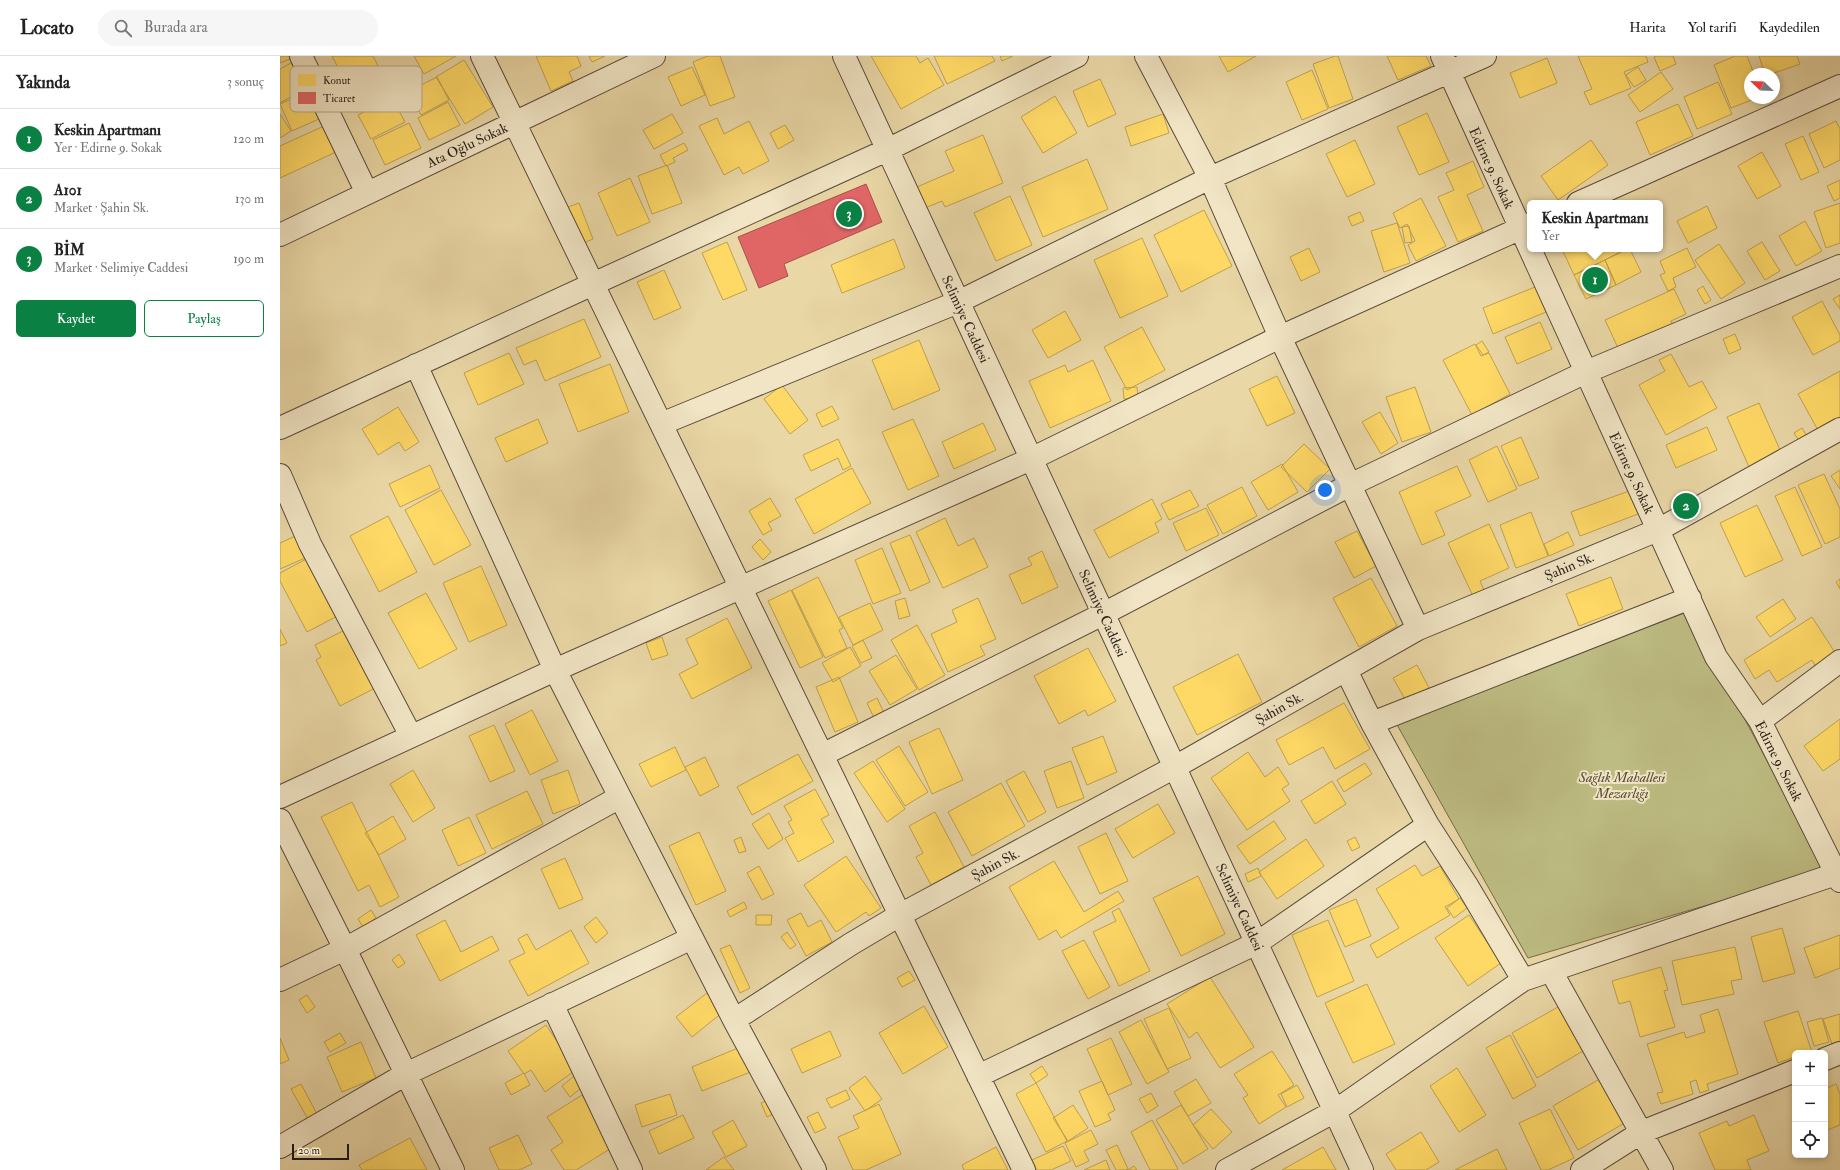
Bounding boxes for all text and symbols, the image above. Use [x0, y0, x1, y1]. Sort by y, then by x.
search box [98, 10, 378, 46]
text: Locato [20, 16, 74, 40]
icon: search [112, 17, 134, 39]
text: Burada ara [144, 18, 208, 37]
text: Harita [1629, 19, 1666, 36]
text: Yol tarifi [1688, 19, 1737, 36]
text: Kaydedilen [1759, 19, 1820, 36]
legend [290, 66, 422, 112]
north arrow [1744, 68, 1780, 104]
text: Yakında [16, 72, 70, 93]
text: 3 sonuç [227, 74, 264, 90]
text: Konut [323, 74, 351, 87]
text: Ticaret [323, 92, 356, 105]
street label: Ata Oğlu Sokak [423, 119, 511, 172]
text: Keskin Apartmanı [54, 121, 161, 140]
street label: Edirne 9. Sokak [1465, 125, 1518, 212]
text: 1 [27, 131, 31, 147]
text: 120 m [233, 131, 264, 147]
text: Yer · Edirne 9. Sokak [54, 140, 162, 156]
text: A101 [54, 181, 82, 200]
text: 2 [26, 191, 32, 207]
text: 130 m [235, 191, 264, 207]
pin: 3 [836, 199, 862, 229]
text: Market · Şahin Sk. [54, 200, 149, 216]
popup [1527, 200, 1663, 252]
text: Keskin Apartmanı [1541, 209, 1649, 228]
text: Yer [1541, 228, 1559, 244]
text: BİM [54, 241, 84, 260]
text: 3 [27, 251, 32, 267]
text: 190 m [233, 251, 264, 267]
text: Market · Selimiye Caddesi [54, 260, 188, 276]
pin: 1 [1582, 265, 1608, 295]
street label: Selimiye Caddesi [937, 273, 993, 366]
button: Kaydet [16, 300, 136, 337]
button: Paylaş [144, 300, 264, 337]
street label: Edirne 9. Sokak [1605, 430, 1658, 517]
your location [1315, 480, 1335, 500]
pin: 2 [1673, 491, 1699, 521]
street label: Şahin Sk. [1542, 548, 1597, 584]
street label: Selimiye Caddesi [1074, 567, 1130, 660]
street label: Şahin Sk. [1252, 688, 1306, 728]
street label: Edirne 9. Sokak [1751, 718, 1806, 805]
park label: Sağlık Mahallesi Mezarlığı [1578, 769, 1665, 802]
street label: Şahin Sk. [968, 845, 1022, 884]
street label: Selimiye Caddesi [1211, 861, 1267, 954]
map controls [1792, 1050, 1828, 1158]
button: + [1792, 1050, 1828, 1086]
button: − [1792, 1086, 1828, 1122]
button: locate [1792, 1122, 1828, 1158]
scale bar [292, 1142, 349, 1161]
text: 20 m [298, 1144, 320, 1157]

